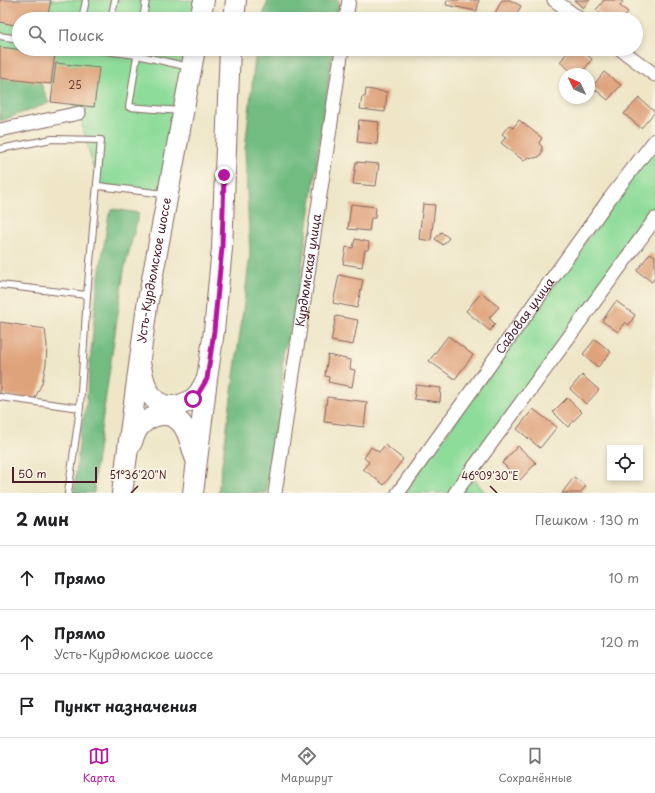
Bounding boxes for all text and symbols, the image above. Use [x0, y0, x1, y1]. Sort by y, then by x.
search box [12, 12, 643, 56]
icon: search [26, 23, 48, 45]
text: Поиск [58, 23, 104, 46]
north arrow [559, 68, 595, 104]
house number: 25 [68, 77, 82, 92]
route end [215, 166, 233, 184]
street label: Усть-Курдюмское шоссе [132, 196, 175, 344]
street label: Курдюмская улица [290, 212, 325, 328]
street label: Садовая улица [491, 273, 558, 357]
route start [184, 390, 202, 408]
map controls [607, 445, 643, 481]
button: locate [607, 445, 643, 481]
scale bar [12, 465, 97, 484]
text: 50 m [18, 465, 47, 482]
text: 51°36'20"N [109, 467, 167, 482]
text: 46°09'30"E [461, 468, 519, 483]
text: 2 мин [16, 506, 69, 532]
text: Пешком · 130 m [535, 510, 639, 529]
text: Прямо [54, 566, 105, 589]
icon: ahead [16, 567, 38, 589]
text: 10 m [609, 568, 639, 587]
text: Прямо [54, 621, 105, 644]
icon: ahead [16, 631, 38, 653]
text: 120 m [600, 632, 639, 651]
text: Усть-Курдюмское шоссе [54, 644, 213, 663]
text: Пункт назначения [54, 694, 197, 717]
icon: arrive [16, 695, 38, 717]
tab: Карта [83, 745, 115, 786]
tab: Маршрут [281, 745, 333, 786]
tab: Сохранённые [499, 745, 572, 786]

